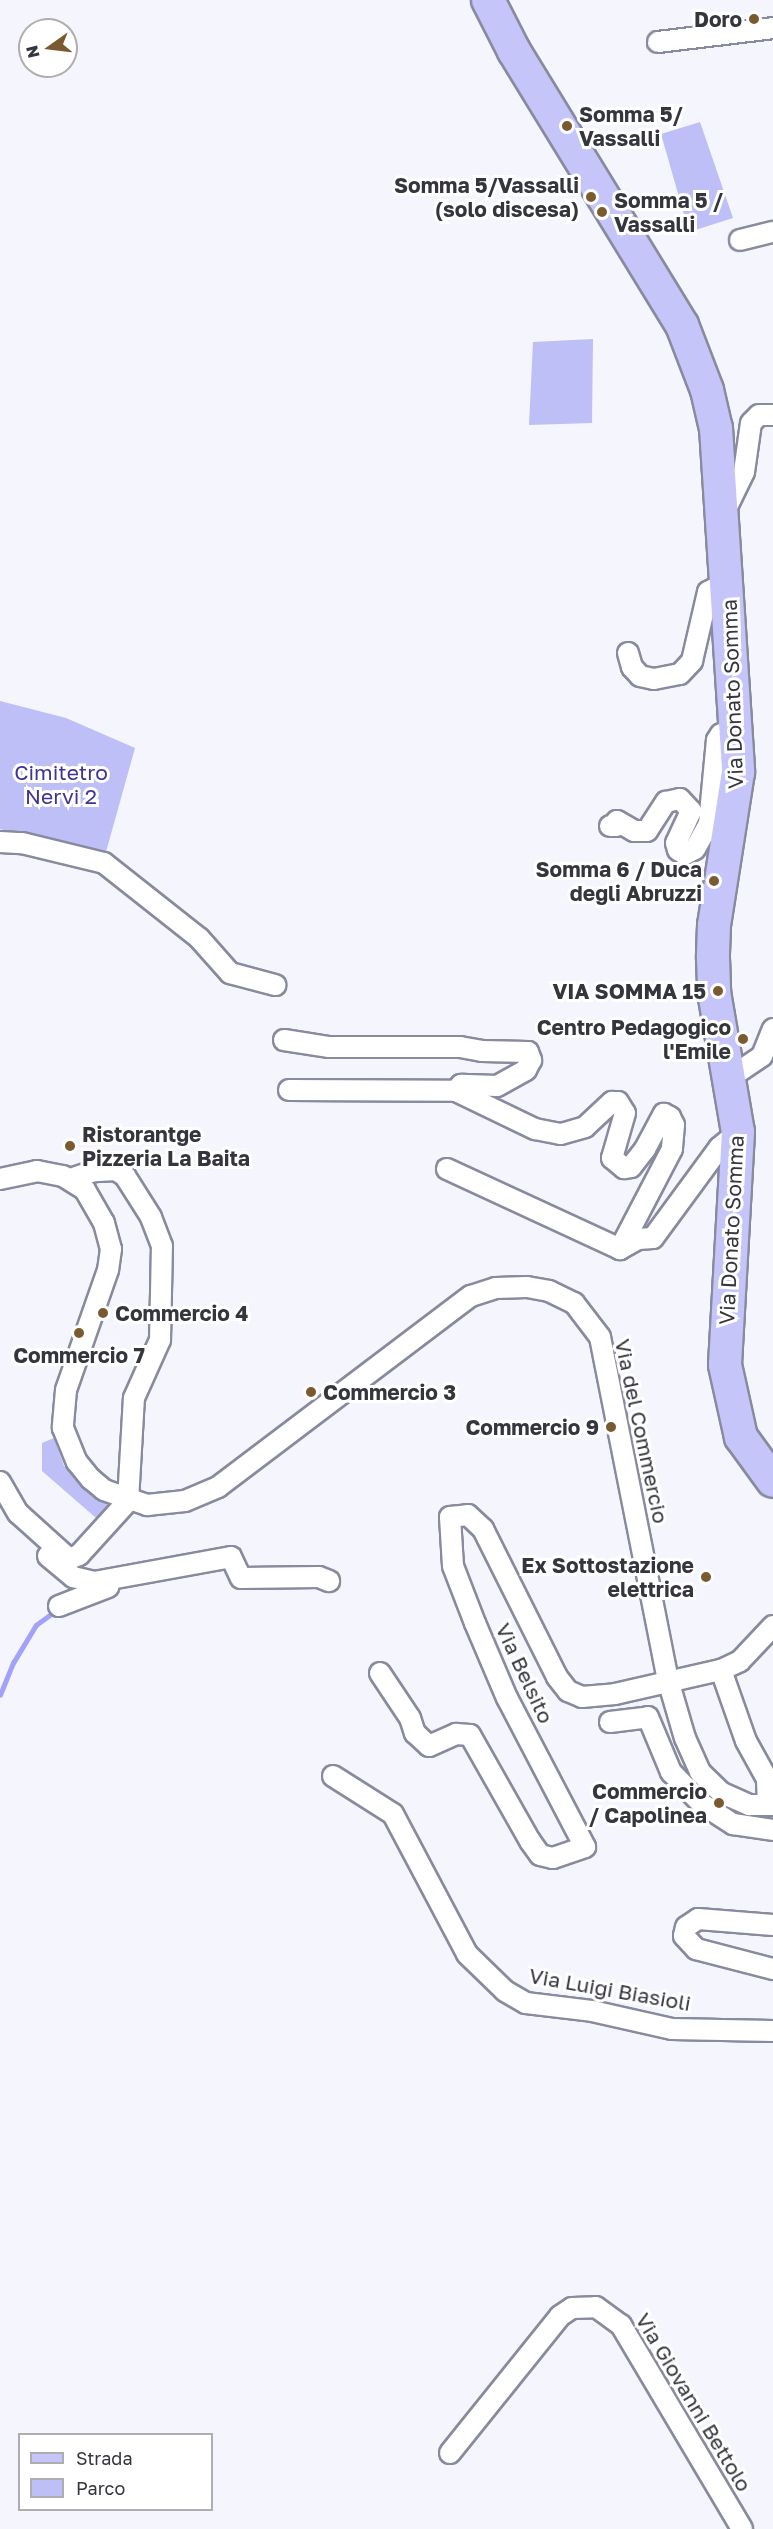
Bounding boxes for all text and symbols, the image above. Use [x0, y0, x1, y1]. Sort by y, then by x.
place label: Doro [694, 6, 742, 32]
marker: Doro [747, 12, 761, 26]
north arrow [18, 18, 78, 78]
text: N [21, 44, 44, 60]
place label: Somma 5/ Vassalli [579, 101, 683, 151]
marker: Somma 5/ Vassalli [560, 119, 574, 133]
place label: Somma 5/Vassalli (solo discesa) [394, 172, 579, 222]
place label: Somma 5 / Vassalli [614, 187, 723, 237]
marker: Somma 5/Vassalli (solo discesa) [584, 190, 598, 204]
marker: Somma 5 / Vassalli [595, 205, 609, 219]
street label: Via Donato Somma [716, 599, 748, 789]
park label: Cimitetro Nervi 2 [14, 759, 108, 809]
place label: Somma 6 / Duca degli Abruzzi [535, 856, 702, 906]
marker: Somma 6 / Duca degli Abruzzi [707, 874, 721, 888]
place label: VIA SOMMA 15 [552, 978, 706, 1004]
marker: VIA SOMMA 15 [711, 984, 725, 998]
place label: Centro Pedagogico l'Emile [537, 1014, 731, 1064]
marker: Centro Pedagogico l'Emile [736, 1032, 750, 1046]
place label: Ristorantge Pizzeria La Baita [82, 1121, 250, 1171]
street label: Via Donato Somma [713, 1134, 749, 1326]
marker: Ristorantge Pizzeria La Baita [63, 1139, 77, 1153]
place label: Commercio 4 [115, 1300, 248, 1326]
marker: Commercio 4 [96, 1306, 110, 1320]
marker: Commercio 7 [72, 1326, 86, 1340]
street label: Via del Commercio [610, 1337, 674, 1525]
place label: Commercio 7 [13, 1342, 145, 1368]
place label: Commercio 3 [323, 1379, 456, 1405]
marker: Commercio 3 [304, 1385, 318, 1399]
place label: Commercio 9 [465, 1414, 599, 1440]
marker: Commercio 9 [604, 1420, 618, 1434]
place label: Ex Sottostazione elettrica [521, 1552, 694, 1602]
marker: Ex Sottostazione elettrica [699, 1570, 713, 1584]
street label: Via Belsito [491, 1619, 559, 1727]
place label: Commercio / Capolinea [589, 1778, 707, 1828]
marker: Commercio / Capolinea [712, 1796, 726, 1810]
street label: Via Luigi Biasioli [527, 1962, 693, 2016]
street label: Via Giovanni Bettolo [631, 2308, 757, 2496]
legend [18, 2433, 213, 2511]
text: Strada [76, 2447, 133, 2469]
text: Parco [76, 2477, 125, 2499]

